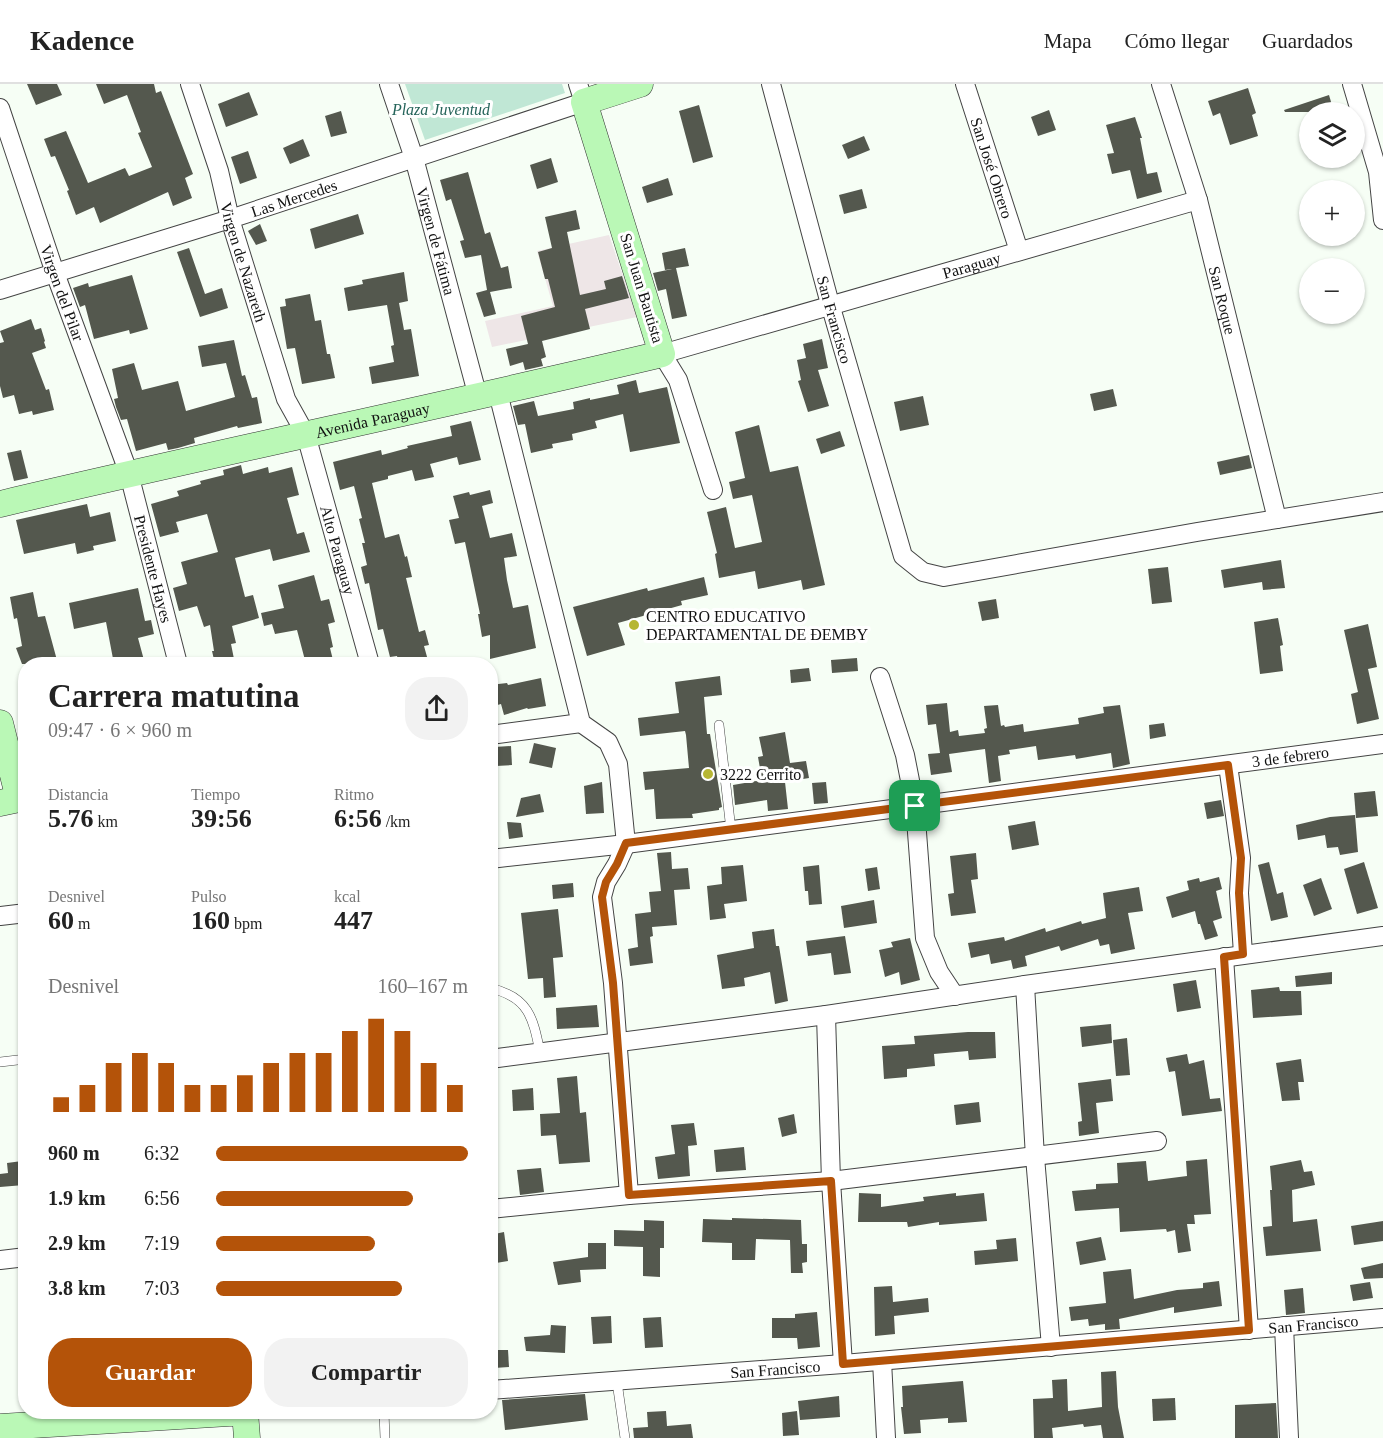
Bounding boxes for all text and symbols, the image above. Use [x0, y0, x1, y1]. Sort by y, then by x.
text: Kadence [30, 25, 134, 56]
text: Mapa [1044, 29, 1092, 53]
text: Cómo llegar [1125, 29, 1229, 53]
text: Guardados [1262, 29, 1353, 53]
park label: Plaza Juventud [391, 101, 491, 118]
map controls [1299, 102, 1365, 324]
button: layers [1299, 102, 1365, 168]
street label: San José Obrero [968, 115, 1016, 220]
street label: Las Mercedes [249, 176, 339, 220]
button: + [1299, 180, 1365, 246]
street label: Virgen de Fátima [414, 185, 459, 297]
street label: Virgen de Nazareth [218, 201, 270, 324]
street label: San Juan Bautista [617, 231, 667, 345]
street label: Virgen del Pilar [38, 242, 88, 344]
street label: Paraguay [941, 249, 1003, 281]
button: − [1299, 258, 1365, 324]
street label: San Roque [1206, 264, 1239, 336]
street label: San Francisco [814, 274, 855, 365]
street label: Avenida Paraguay [314, 399, 432, 441]
street label: Alto Paraguay [318, 503, 359, 597]
street label: Presidente Hayes [131, 513, 175, 625]
place label: CENTRO EDUCATIVO DEPARTAMENTAL DE ÐEMBY [646, 608, 868, 643]
marker: CENTRO EDUCATIVO DEPARTAMENTAL DE ÐEMBY [627, 618, 641, 632]
button: share [405, 677, 468, 740]
text: Carrera matutina [48, 678, 299, 714]
text: 09:47 · 6 × 960 m [48, 719, 192, 741]
street label: 3 de febrero [1251, 743, 1330, 770]
place label: 3222 Cerrito [720, 766, 801, 783]
marker: 3222 Cerrito [701, 767, 715, 781]
pin [889, 780, 940, 831]
text: Distancia [48, 786, 108, 803]
text: Tiempo [191, 786, 240, 803]
text: Ritmo [334, 786, 374, 803]
icon: arrive [898, 789, 931, 822]
text: 5.76 [48, 804, 94, 833]
text: 39:56 [191, 804, 252, 833]
text: 6:56 [334, 804, 382, 833]
text: km [94, 813, 118, 830]
text: /km [382, 813, 411, 830]
text: Desnivel [48, 888, 105, 905]
text: Pulso [191, 888, 227, 905]
text: kcal [334, 888, 361, 905]
text: 60 [48, 906, 74, 935]
text: 160 [191, 906, 230, 935]
text: 447 [334, 906, 373, 935]
text: m [74, 915, 90, 932]
text: bpm [230, 915, 262, 932]
text: Desnivel [48, 975, 119, 997]
text: 160–167 m [377, 975, 468, 997]
text: 960 m [48, 1142, 100, 1164]
text: 6:32 [144, 1142, 180, 1164]
text: 1.9 km [48, 1187, 106, 1209]
text: 6:56 [144, 1187, 180, 1209]
text: 2.9 km [48, 1232, 106, 1254]
text: 7:19 [144, 1232, 180, 1254]
text: 3.8 km [48, 1277, 106, 1299]
text: 7:03 [144, 1277, 180, 1299]
street label: San Francisco [1268, 1312, 1359, 1336]
button: Guardar [48, 1338, 252, 1407]
button: Compartir [264, 1338, 468, 1407]
street label: San Francisco [730, 1357, 821, 1381]

